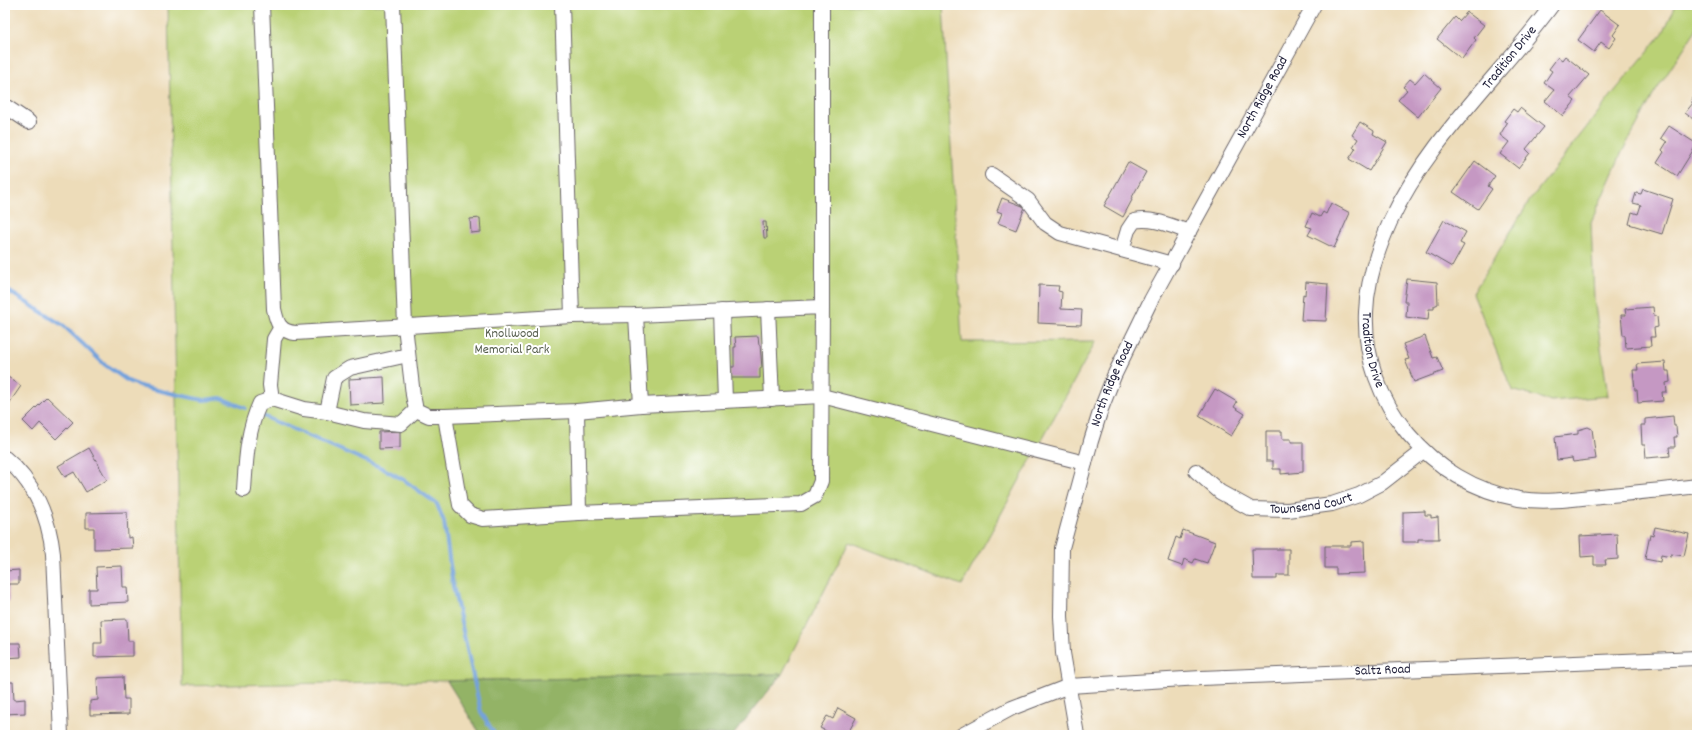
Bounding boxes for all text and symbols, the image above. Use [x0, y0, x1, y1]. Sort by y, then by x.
street label: Tradition Drive [1478, 22, 1542, 94]
street label: North Ridge Road [1232, 53, 1294, 142]
street label: Tradition Drive [1356, 312, 1389, 391]
park label: Knollwood Memorial Park [475, 324, 550, 360]
street label: North Ridge Road [1086, 338, 1139, 429]
street label: Townsend Court [1269, 488, 1355, 520]
street label: Saltz Road [1354, 660, 1411, 682]

